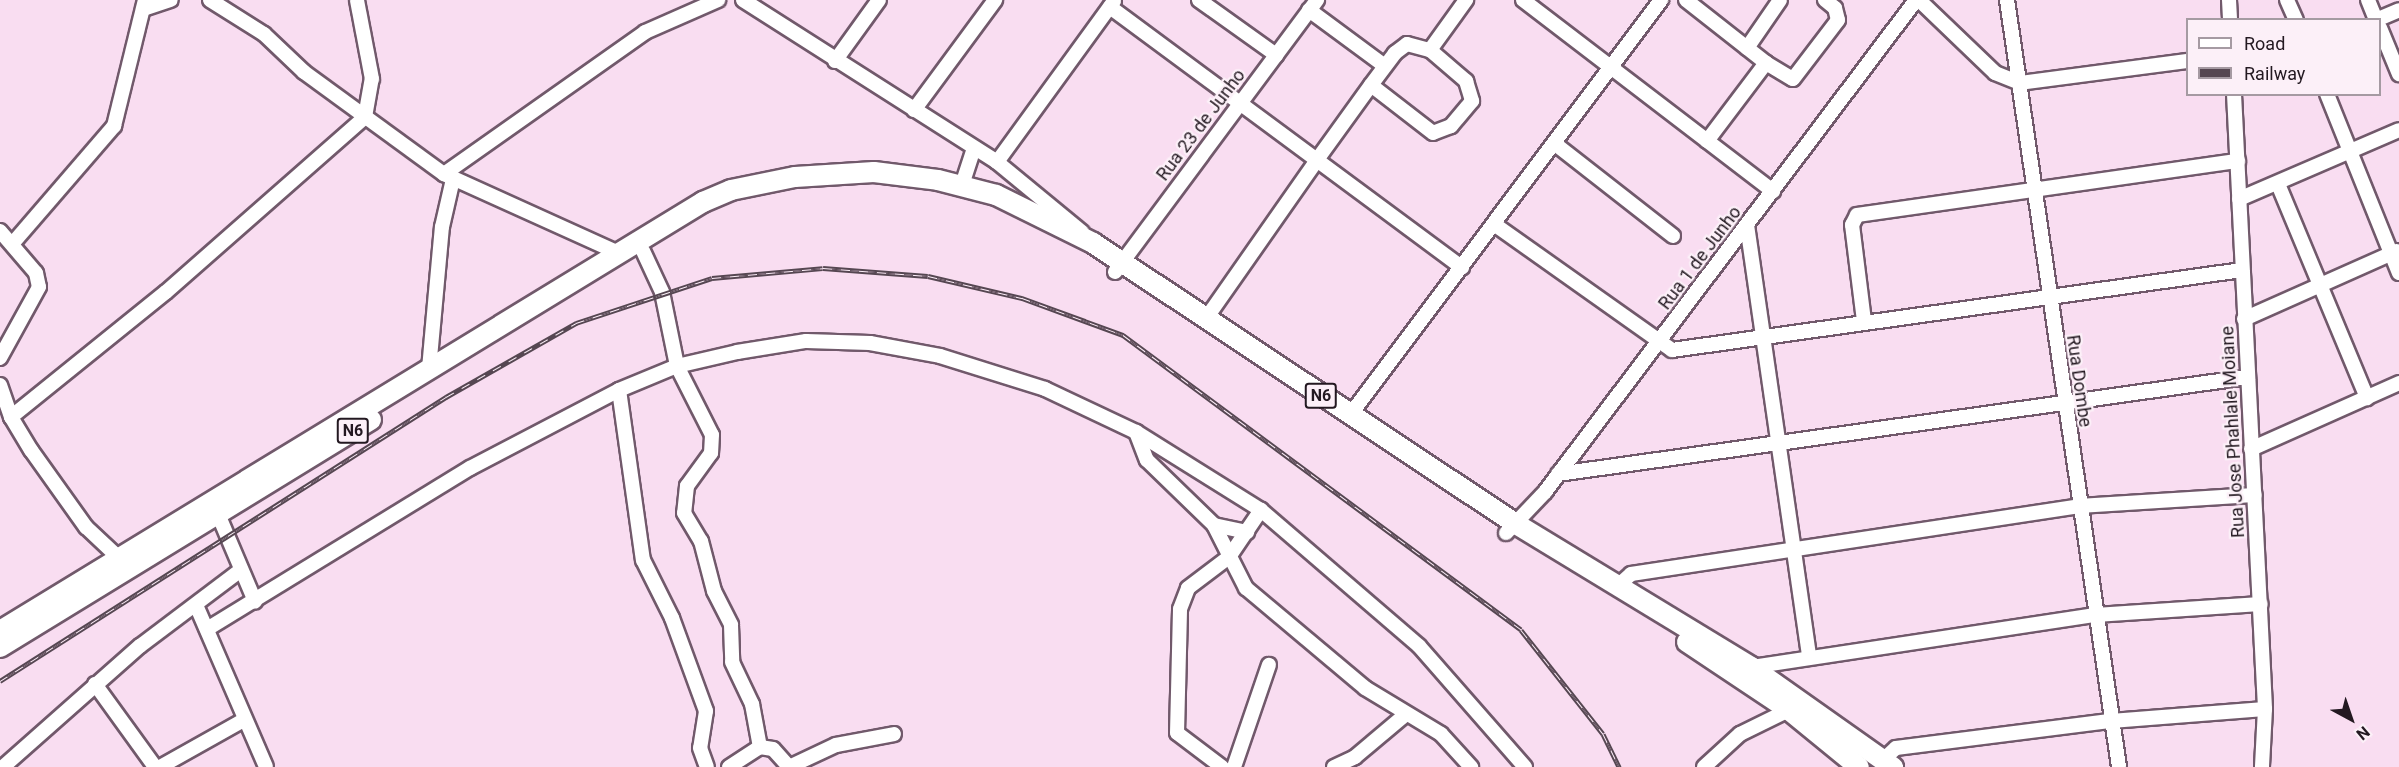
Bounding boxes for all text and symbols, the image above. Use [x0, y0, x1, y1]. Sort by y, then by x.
legend [2186, 18, 2381, 96]
text: Road [2244, 33, 2285, 54]
text: Railway [2244, 63, 2305, 84]
street label: Rua 23 de Junho [1152, 65, 1250, 185]
street label: Rua 1 de Junho [1654, 202, 1746, 314]
street label: Rua Jose Phahlale Moiane [2217, 326, 2249, 538]
street label: Rua Dombe [2062, 334, 2096, 428]
road number: N6 [1304, 383, 1338, 409]
road number: N6 [336, 418, 370, 444]
north arrow [2321, 689, 2381, 749]
text: N [2352, 722, 2373, 744]

